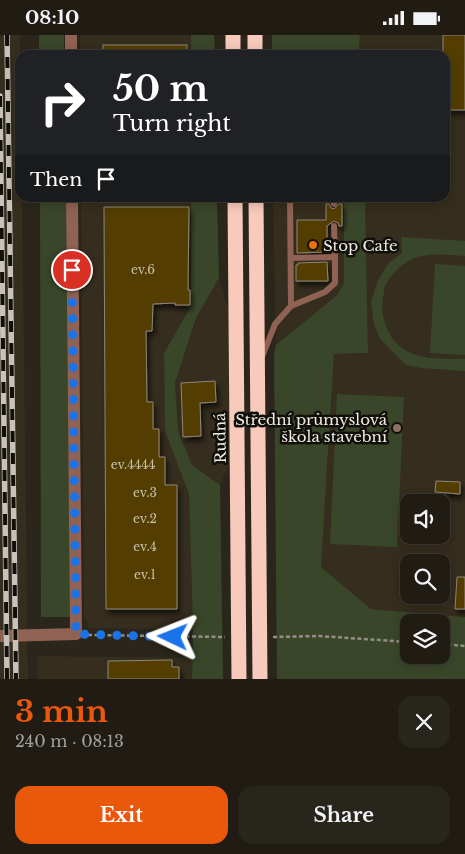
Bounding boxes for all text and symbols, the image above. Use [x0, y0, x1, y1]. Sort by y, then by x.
text: 08:10 [25, 6, 79, 29]
text: 50 m [113, 67, 208, 110]
icon: right [30, 70, 95, 135]
text: Turn right [113, 110, 231, 137]
icon: arrive [92, 165, 120, 193]
text: Then [30, 168, 82, 191]
place label: Stop Cafe [323, 236, 398, 255]
marker: Stop Cafe [307, 239, 319, 251]
pin [51, 249, 93, 291]
icon: arrive [58, 256, 86, 284]
house number: ev.6 [131, 262, 155, 277]
place label: Střední průmyslová škola stavební [235, 410, 388, 446]
street label: Rudná [210, 412, 230, 463]
marker: Střední průmyslová škola stavební [391, 422, 403, 434]
house number: ev.4444 [111, 457, 155, 472]
house number: ev.3 [133, 485, 157, 500]
map controls [400, 494, 450, 664]
button: sound [400, 494, 450, 544]
house number: ev.2 [133, 511, 157, 526]
house number: ev.4 [133, 539, 157, 554]
button: search [400, 554, 450, 604]
house number: ev.1 [134, 567, 156, 582]
position arrow [146, 610, 198, 662]
button: layers [400, 614, 450, 664]
text: 3 min [15, 693, 108, 730]
button: close [398, 696, 450, 748]
text: 240 m · 08:13 [15, 731, 124, 751]
button: Exit [15, 786, 228, 844]
button: Share [238, 786, 450, 844]

